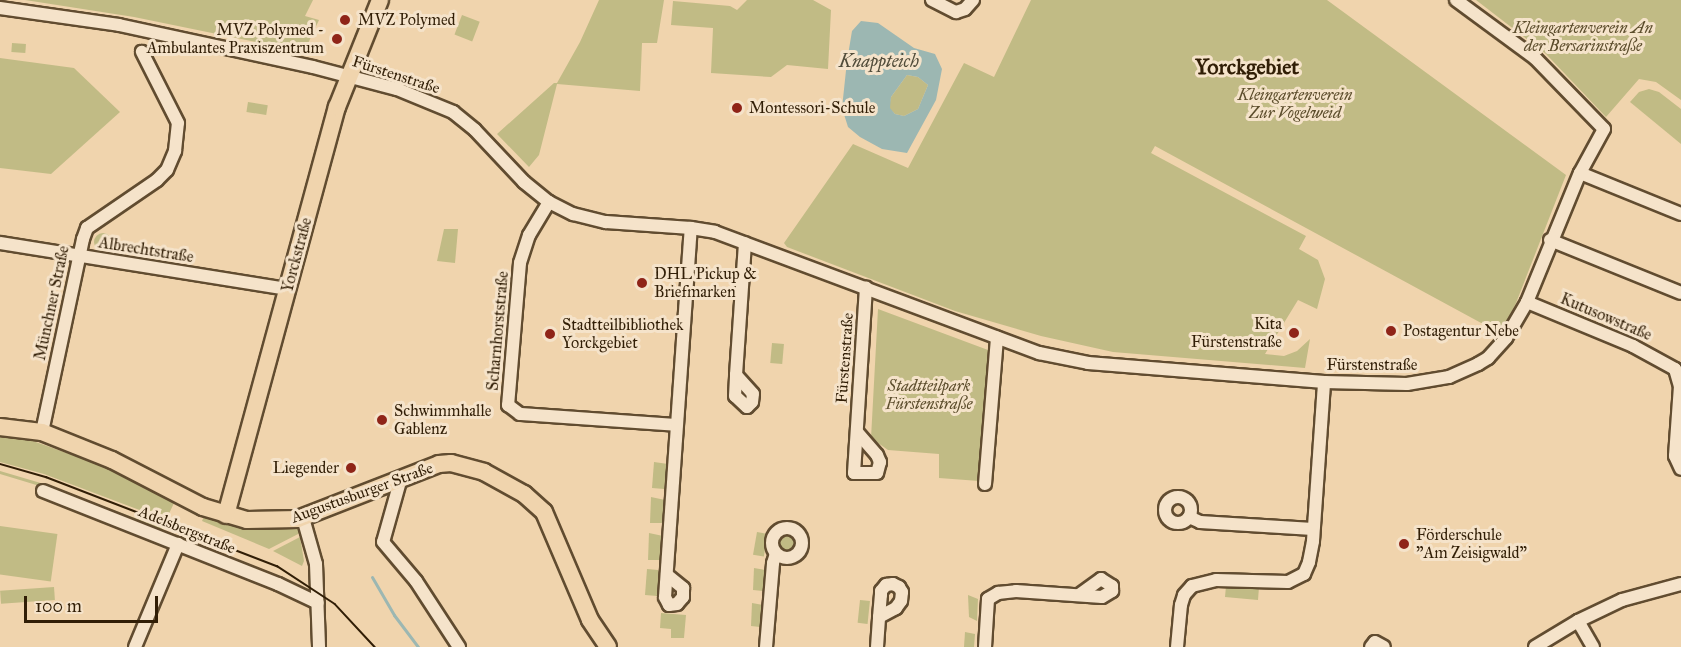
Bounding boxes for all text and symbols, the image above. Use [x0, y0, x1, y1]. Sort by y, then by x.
place label: MVZ Polymed [358, 10, 456, 30]
marker: MVZ Polymed [336, 11, 354, 29]
park label: Kleingartenverein An der Bersarinstraße [1513, 18, 1653, 56]
place label: MVZ Polymed - Ambulantes Praxiszentrum [147, 20, 324, 58]
marker: MVZ Polymed - Ambulantes Praxiszentrum [328, 30, 346, 48]
water label: Knappteich [839, 50, 919, 72]
street label: Fürstenstraße [350, 52, 442, 98]
district label: Yorckgebiet [1195, 54, 1299, 80]
park label: Kleingartenverein Zur Vogelweid [1238, 85, 1352, 123]
place label: Montessori-Schule [749, 98, 875, 118]
marker: Montessori-Schule [730, 101, 744, 115]
street label: Yorckstraße [278, 216, 316, 294]
street label: Albrechtstraße [97, 233, 195, 267]
street label: Münchner Straße [30, 244, 74, 362]
place label: DHL Pickup & Briefmarken [654, 264, 757, 302]
street label: Scharnhorststraße [483, 270, 513, 392]
marker: DHL Pickup & Briefmarken [635, 276, 649, 290]
street label: Kutusowstraße [1557, 289, 1655, 345]
street label: Fürstenstraße [832, 312, 858, 404]
place label: Kita Fürstenstraße [1191, 314, 1282, 352]
place label: Stadtteilbibliothek Yorckgebiet [562, 315, 683, 353]
place label: Postagentur Nebe [1403, 321, 1519, 341]
marker: Postagentur Nebe [1384, 324, 1398, 338]
marker: Kita Fürstenstraße [1287, 326, 1301, 340]
marker: Stadtteilbibliothek Yorckgebiet [543, 327, 557, 341]
street label: Fürstenstraße [1327, 355, 1417, 375]
park label: Stadtteilpark Fürstenstraße [886, 376, 972, 414]
place label: Schwimmhalle Gablenz [394, 401, 491, 439]
marker: Schwimmhalle Gablenz [375, 413, 389, 427]
place label: Liegender [273, 458, 339, 478]
street label: Augustusburger Straße [288, 458, 436, 528]
marker: Liegender [344, 461, 358, 475]
street label: Adelsbergstraße [136, 502, 238, 558]
place label: Förderschule "Am Zeisigwald" [1416, 525, 1527, 563]
marker: Förderschule "Am Zeisigwald" [1397, 537, 1411, 551]
scale bar [27, 584, 160, 622]
text: 100 m [35, 595, 82, 617]

